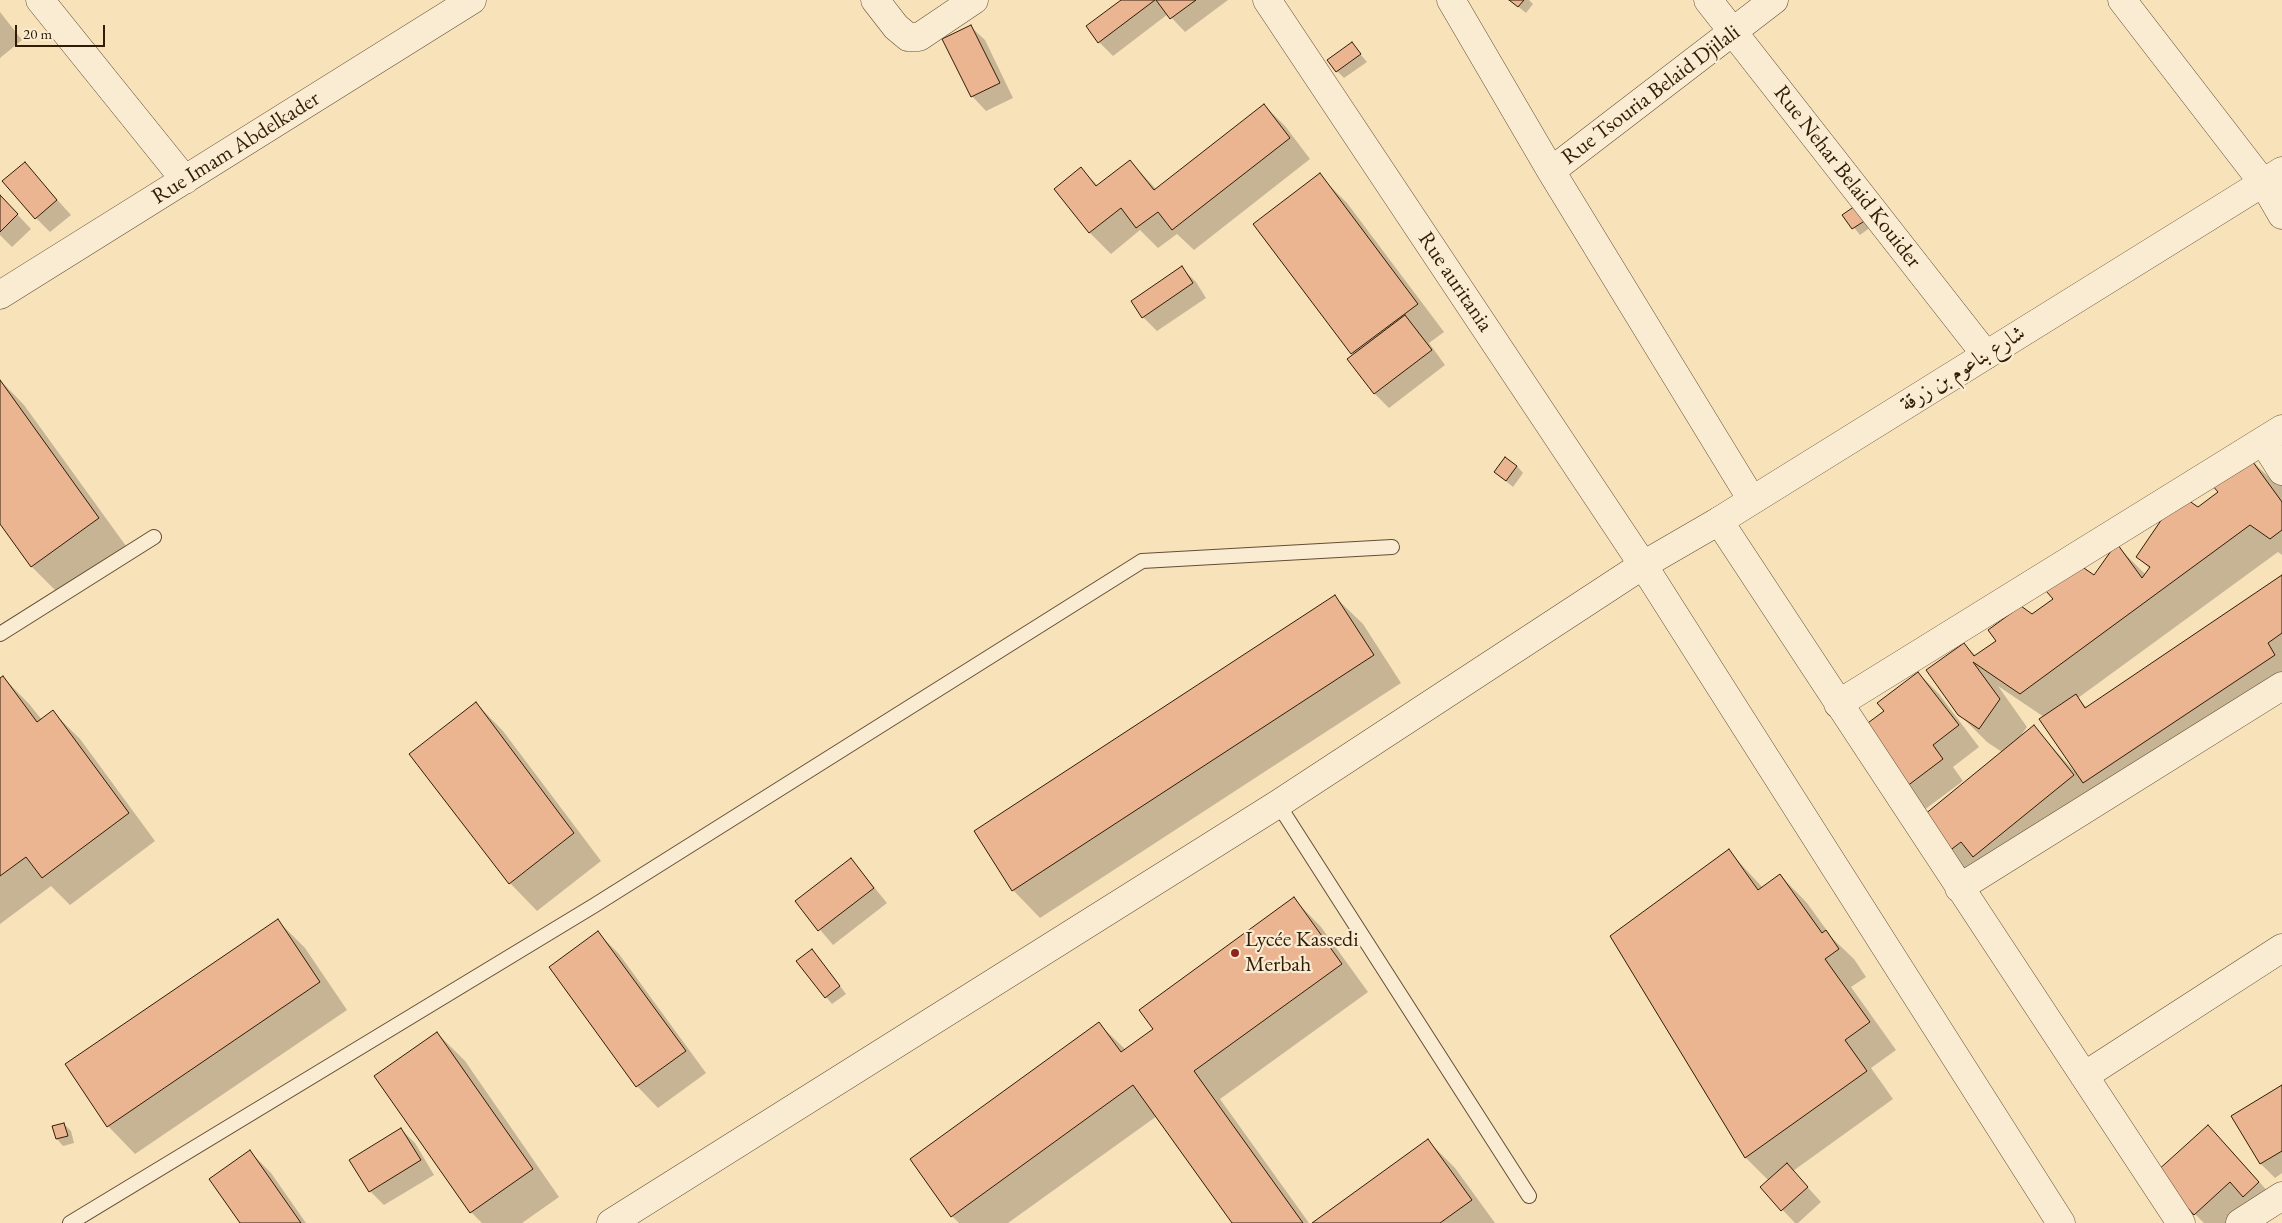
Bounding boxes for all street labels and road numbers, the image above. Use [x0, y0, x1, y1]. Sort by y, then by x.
street label: Rue Tsouria Belaid Djilali [1557, 19, 1745, 171]
street label: Rue Nehar Belaid Kouider [1767, 80, 1927, 274]
street label: Rue Imam Abdelkader [147, 86, 325, 210]
street label: Rue auritania [1412, 227, 1498, 337]
street label: شارع بناعوم بن زرقة [1896, 320, 2030, 418]

